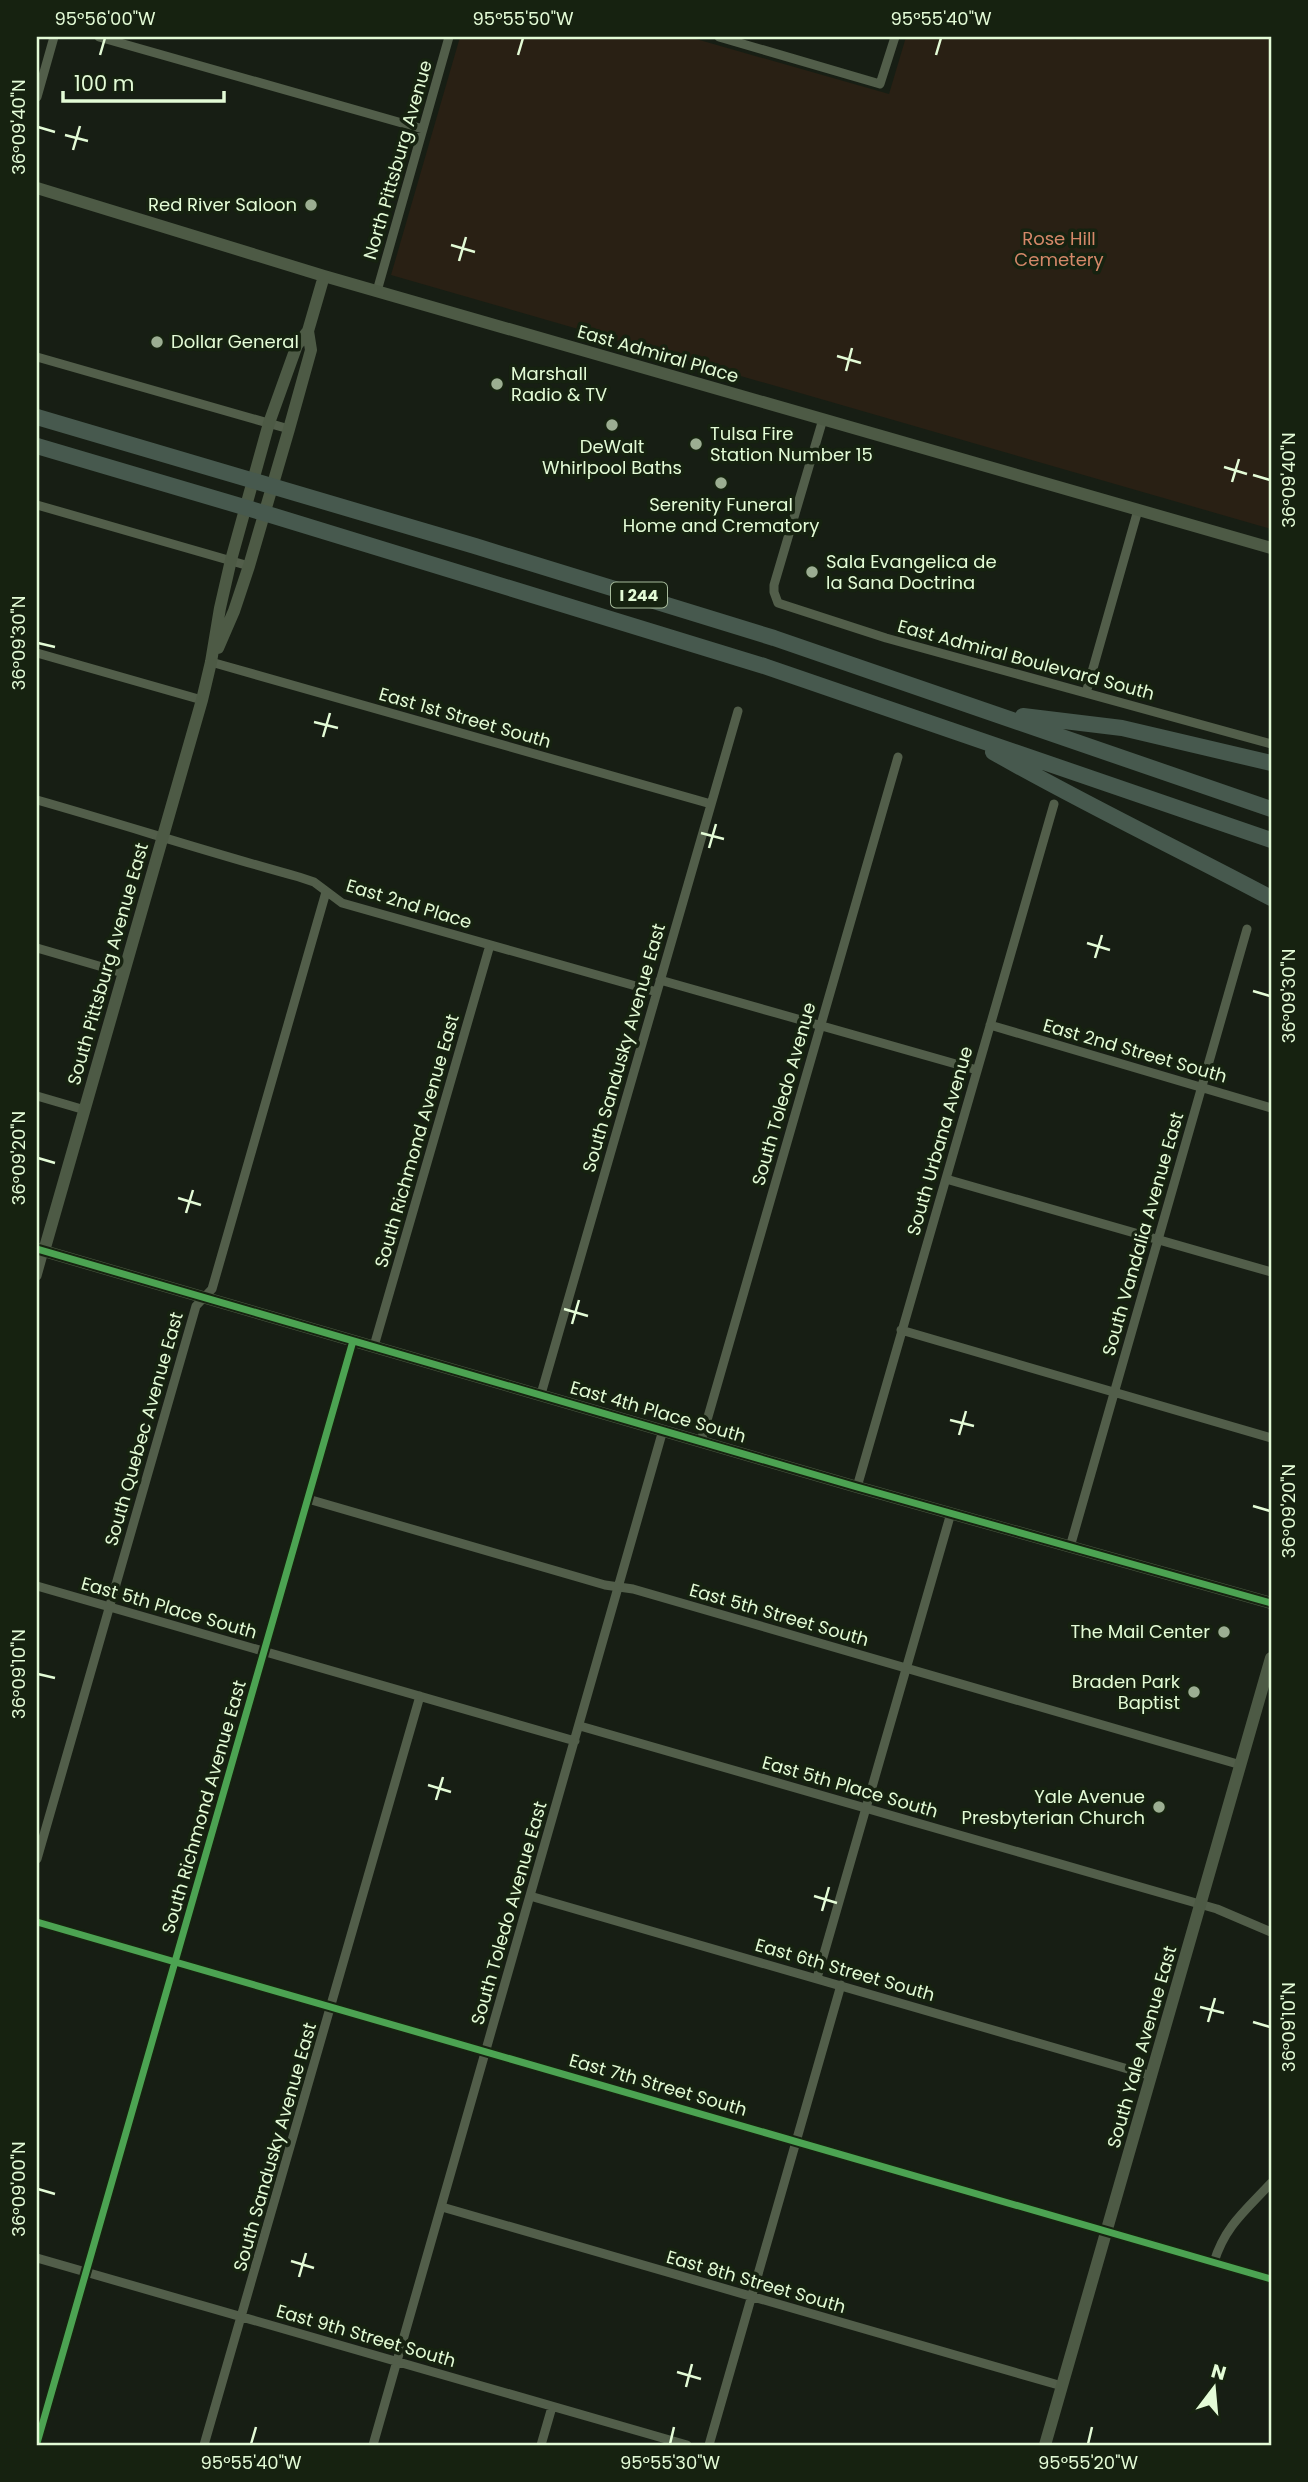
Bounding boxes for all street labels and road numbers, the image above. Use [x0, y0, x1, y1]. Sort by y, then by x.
street label: North Pittsburg Avenue [357, 57, 438, 262]
street label: East Admiral Place [575, 319, 742, 389]
road number: I 244 [611, 582, 667, 608]
street label: East Admiral Boulevard South [895, 613, 1157, 706]
street label: East 1st Street South [376, 681, 554, 754]
street label: South Pittsburg Avenue East [61, 840, 154, 1088]
street label: East 2nd Place [343, 873, 475, 934]
street label: South Sandusky Avenue East [576, 921, 671, 1175]
street label: South Toledo Avenue [745, 999, 822, 1188]
street label: South Richmond Avenue East [368, 1011, 465, 1271]
street label: East 2nd Street South [1040, 1012, 1230, 1089]
street label: South Urbana Avenue [901, 1043, 979, 1238]
street label: South Vandalia Avenue East [1096, 1109, 1189, 1359]
street label: South Quebec Avenue East [98, 1309, 189, 1549]
street label: East 4th Place South [567, 1374, 749, 1449]
street label: East 5th Place South [78, 1570, 260, 1645]
street label: East 5th Street South [687, 1577, 872, 1652]
street label: South Richmond Avenue East [155, 1677, 252, 1937]
street label: East 5th Place South [759, 1749, 941, 1824]
street label: South Toledo Avenue East [465, 1798, 552, 2028]
street label: East 6th Street South [752, 1932, 938, 2007]
street label: South Yale Avenue East [1101, 1943, 1182, 2151]
street label: South Sandusky Avenue East [227, 2020, 322, 2274]
street label: East 7th Street South [566, 2047, 750, 2122]
street label: East 8th Street South [663, 2244, 849, 2319]
street label: East 9th Street South [274, 2298, 459, 2373]

